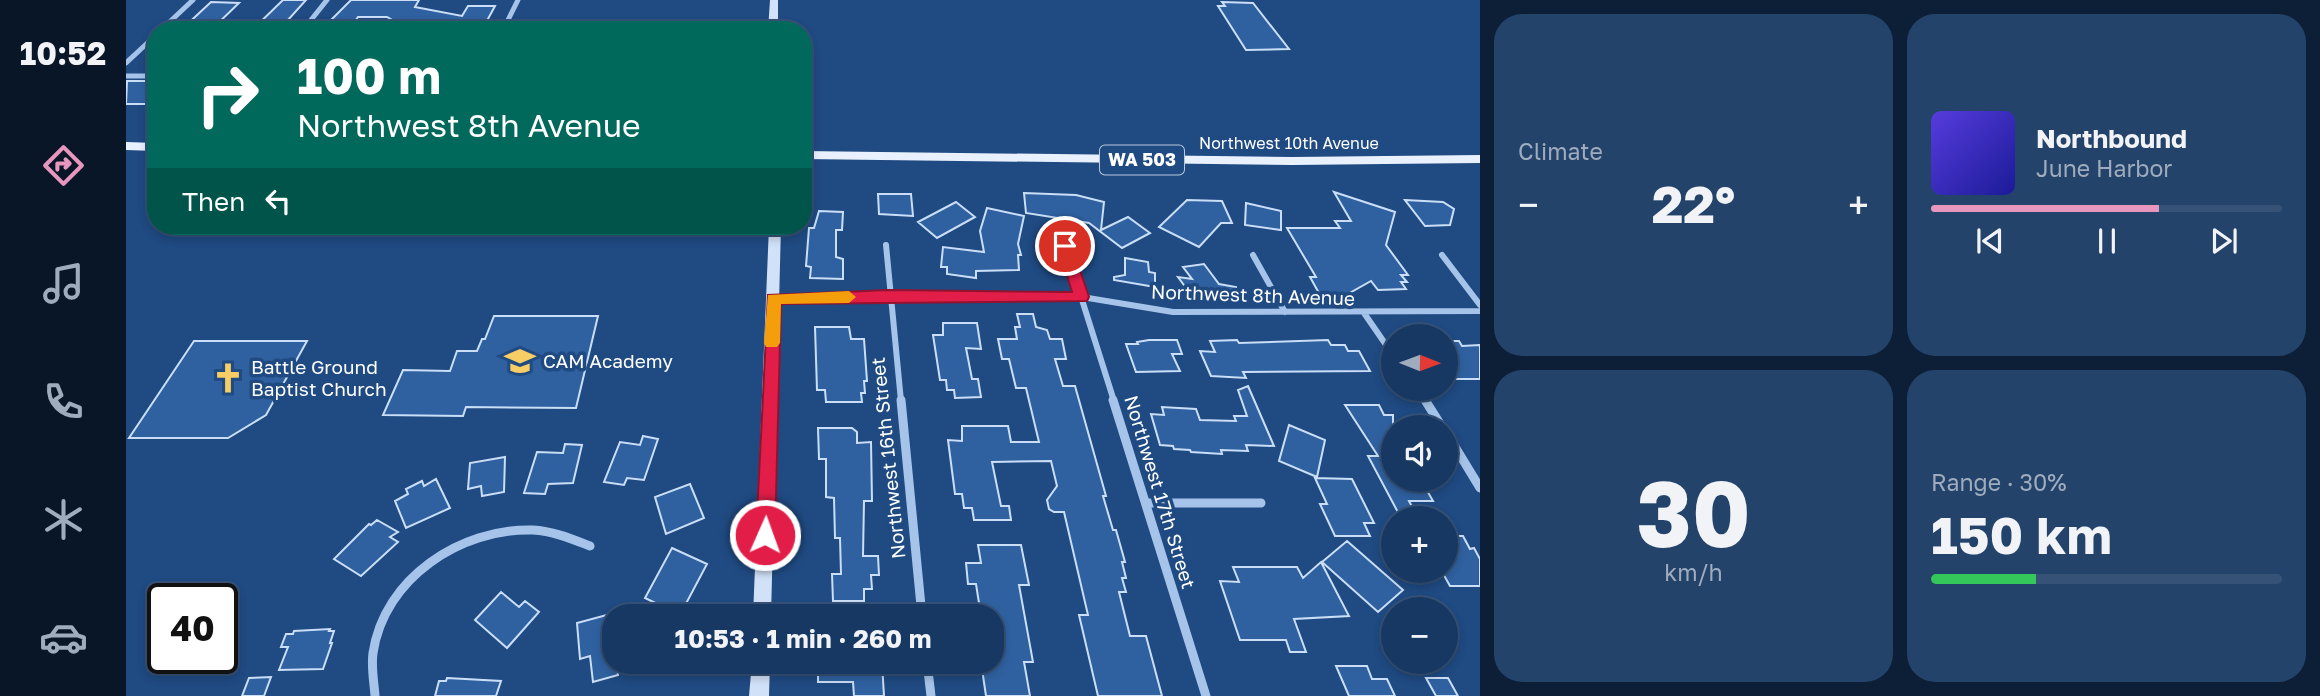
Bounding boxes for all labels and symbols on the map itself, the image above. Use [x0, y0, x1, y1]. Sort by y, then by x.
street label: Northwest 10th Avenue [1199, 133, 1379, 153]
road number: WA 503 [1100, 146, 1184, 174]
pin [1035, 216, 1095, 276]
street label: Northwest 8th Avenue [1151, 279, 1355, 310]
north arrow [1381, 324, 1458, 401]
school or university icon: CAM Academy [503, 344, 537, 378]
place label: CAM Academy [543, 349, 673, 372]
place label: Battle Ground Baptist Church [251, 355, 387, 400]
street label: Northwest 16th Street [865, 356, 910, 560]
church icon: Battle Ground Baptist Church [211, 361, 245, 395]
street label: Northwest 17th Street [1120, 392, 1201, 591]
position arrow [728, 498, 802, 572]
speed limit sign: 40 [147, 583, 238, 674]

